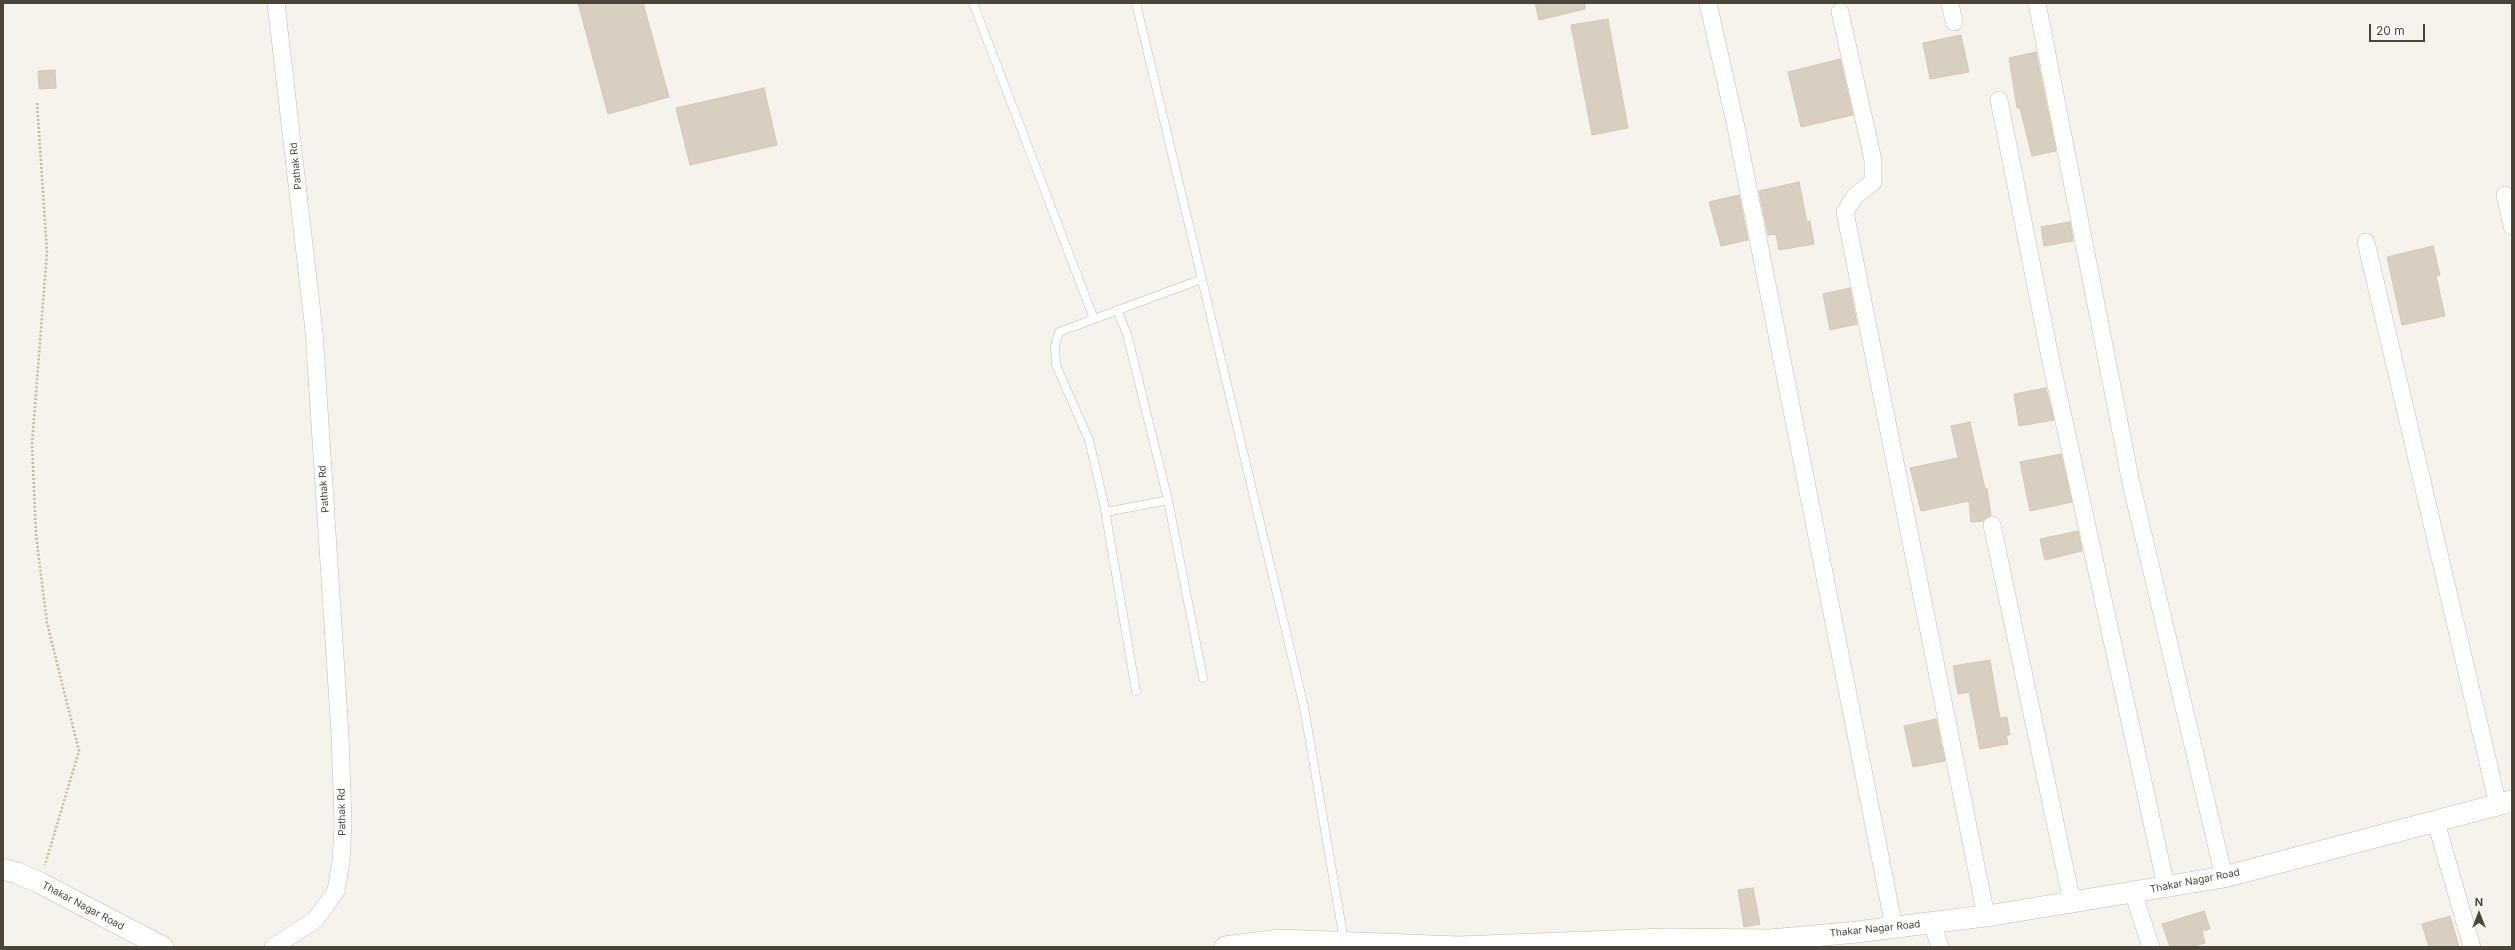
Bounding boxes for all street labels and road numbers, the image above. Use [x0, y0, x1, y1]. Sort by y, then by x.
street label: Pathak Rd [288, 142, 304, 190]
street label: Pathak Rd [316, 465, 332, 513]
street label: Pathak Rd [336, 788, 348, 836]
street label: Thakar Nagar Road [2149, 866, 2241, 896]
street label: Thakar Nagar Road [40, 879, 126, 933]
street label: Thakar Nagar Road [1829, 918, 1921, 940]

